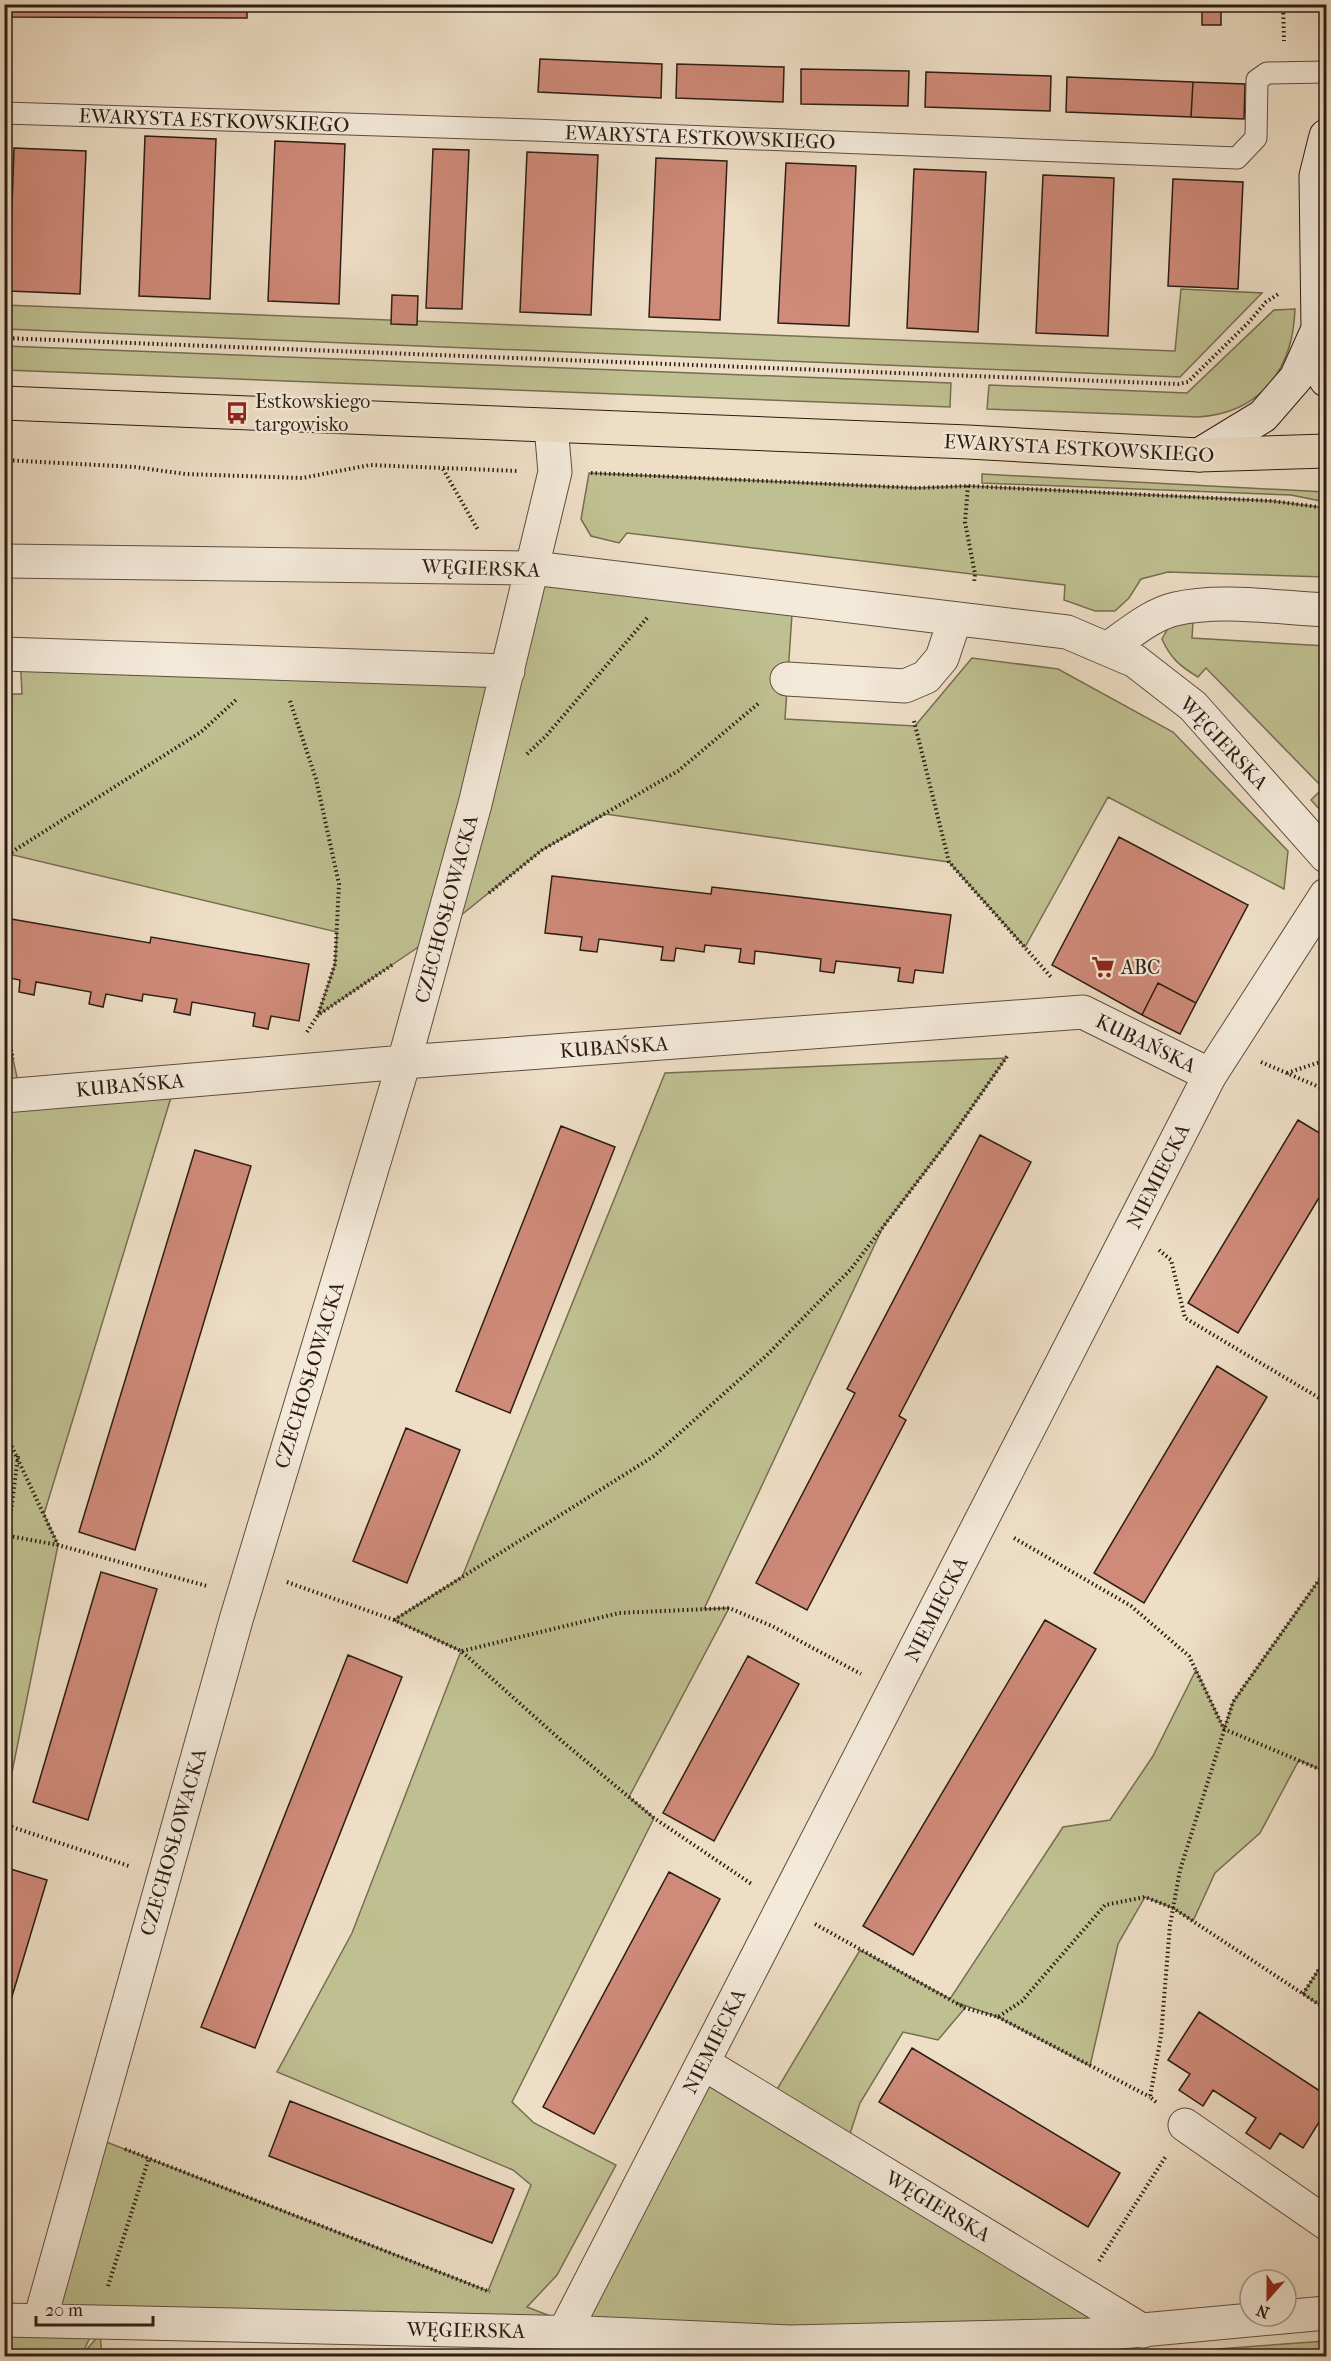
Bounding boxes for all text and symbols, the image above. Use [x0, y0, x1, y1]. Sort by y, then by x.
street label: EWARYSTA ESTKOWSKIEGO [78, 104, 350, 137]
street label: EWARYSTA ESTKOWSKIEGO [564, 121, 836, 154]
place label: Estkowskiego targowisko [255, 390, 370, 436]
bus stop icon: Estkowskiego targowisko [224, 400, 250, 426]
street label: EWARYSTA ESTKOWSKIEGO [943, 430, 1215, 467]
street label: WĘGIERSKA [420, 555, 542, 582]
street label: WĘGIERSKA [1174, 691, 1273, 795]
street label: CZECHOSŁOWACKA [410, 812, 483, 1006]
supermarket icon: ABC [1090, 954, 1116, 980]
place label: ABC [1120, 956, 1160, 979]
street label: KUBAŃSKA [1092, 1008, 1201, 1078]
street label: KUBAŃSKA [559, 1031, 670, 1063]
street label: KUBAŃSKA [75, 1068, 186, 1102]
street label: NIEMIECKA [1122, 1119, 1195, 1232]
street label: CZECHOSŁOWACKA [270, 1278, 349, 1471]
street label: NIEMIECKA [900, 1552, 973, 1665]
street label: CZECHOSŁOWACKA [136, 1745, 212, 1938]
street label: NIEMIECKA [678, 1984, 751, 2097]
street label: WĘGIERSKA [880, 2166, 995, 2247]
north arrow [1238, 2268, 1298, 2328]
scale bar [36, 2289, 153, 2327]
text: 20 m [45, 2300, 83, 2321]
text: N [1253, 2300, 1272, 2323]
street label: WĘGIERSKA [406, 2318, 526, 2343]

